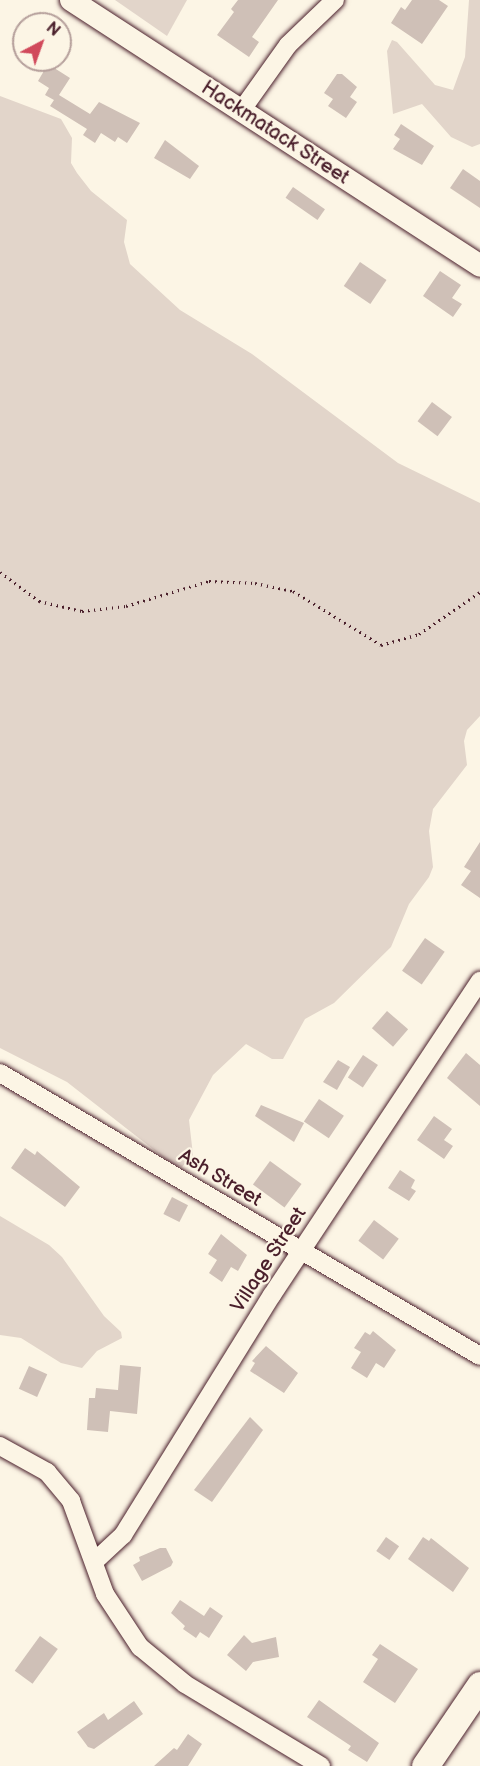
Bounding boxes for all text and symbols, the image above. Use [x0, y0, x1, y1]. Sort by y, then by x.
north arrow [12, 12, 72, 72]
text: N [42, 18, 64, 41]
street label: Hackmatack Street [196, 76, 354, 190]
street label: Ash Street [174, 1144, 266, 1212]
street label: Village Street [226, 1203, 312, 1317]

